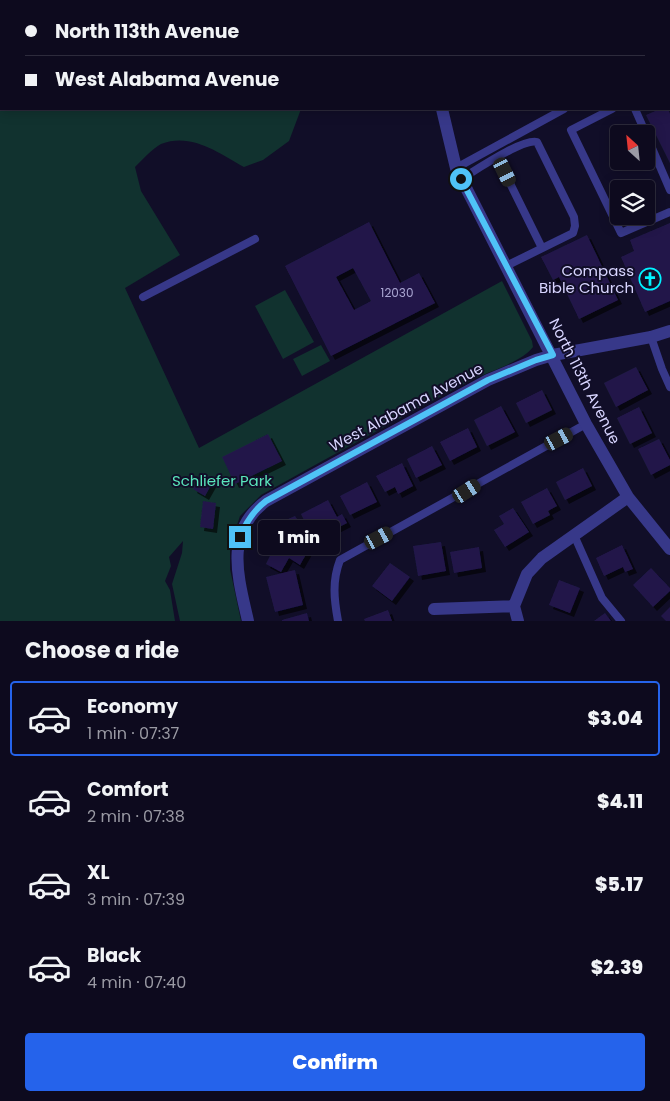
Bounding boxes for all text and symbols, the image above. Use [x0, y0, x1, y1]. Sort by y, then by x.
text: North 113th Avenue [55, 18, 239, 45]
text: West Alabama Avenue [55, 66, 279, 93]
north arrow [610, 125, 655, 170]
map controls [610, 125, 655, 225]
car [491, 155, 518, 189]
route start [450, 168, 472, 190]
button: layers [610, 180, 655, 225]
place label: Compass Bible Church [539, 260, 634, 298]
church icon: Compass Bible Church [638, 267, 662, 291]
house number: 12030 [381, 284, 413, 301]
street label: North 113th Avenue [544, 314, 626, 448]
street label: West Alabama Avenue [325, 357, 487, 457]
car [542, 425, 575, 453]
park label: Schliefer Park [172, 470, 272, 491]
car [450, 477, 483, 505]
callout: 1 min [258, 520, 340, 554]
car [362, 524, 395, 552]
route end [229, 526, 251, 548]
text: 1 min [278, 526, 320, 549]
text: Choose a ride [25, 635, 179, 666]
text: Economy [87, 693, 178, 720]
icon: car [27, 696, 72, 741]
text: $3.04 [588, 705, 643, 732]
text: 1 min · 07:37 [87, 722, 179, 745]
text: Comfort [87, 776, 169, 803]
icon: car [27, 779, 72, 824]
text: $4.11 [597, 788, 643, 815]
text: 2 min · 07:38 [87, 805, 185, 828]
text: XL [87, 859, 110, 886]
icon: car [27, 862, 72, 907]
text: $5.17 [595, 871, 643, 898]
text: 3 min · 07:39 [87, 888, 185, 911]
text: Black [87, 942, 141, 969]
icon: car [27, 945, 72, 990]
text: $2.39 [591, 954, 643, 981]
text: 4 min · 07:40 [87, 971, 186, 994]
button: Confirm [25, 1033, 645, 1091]

